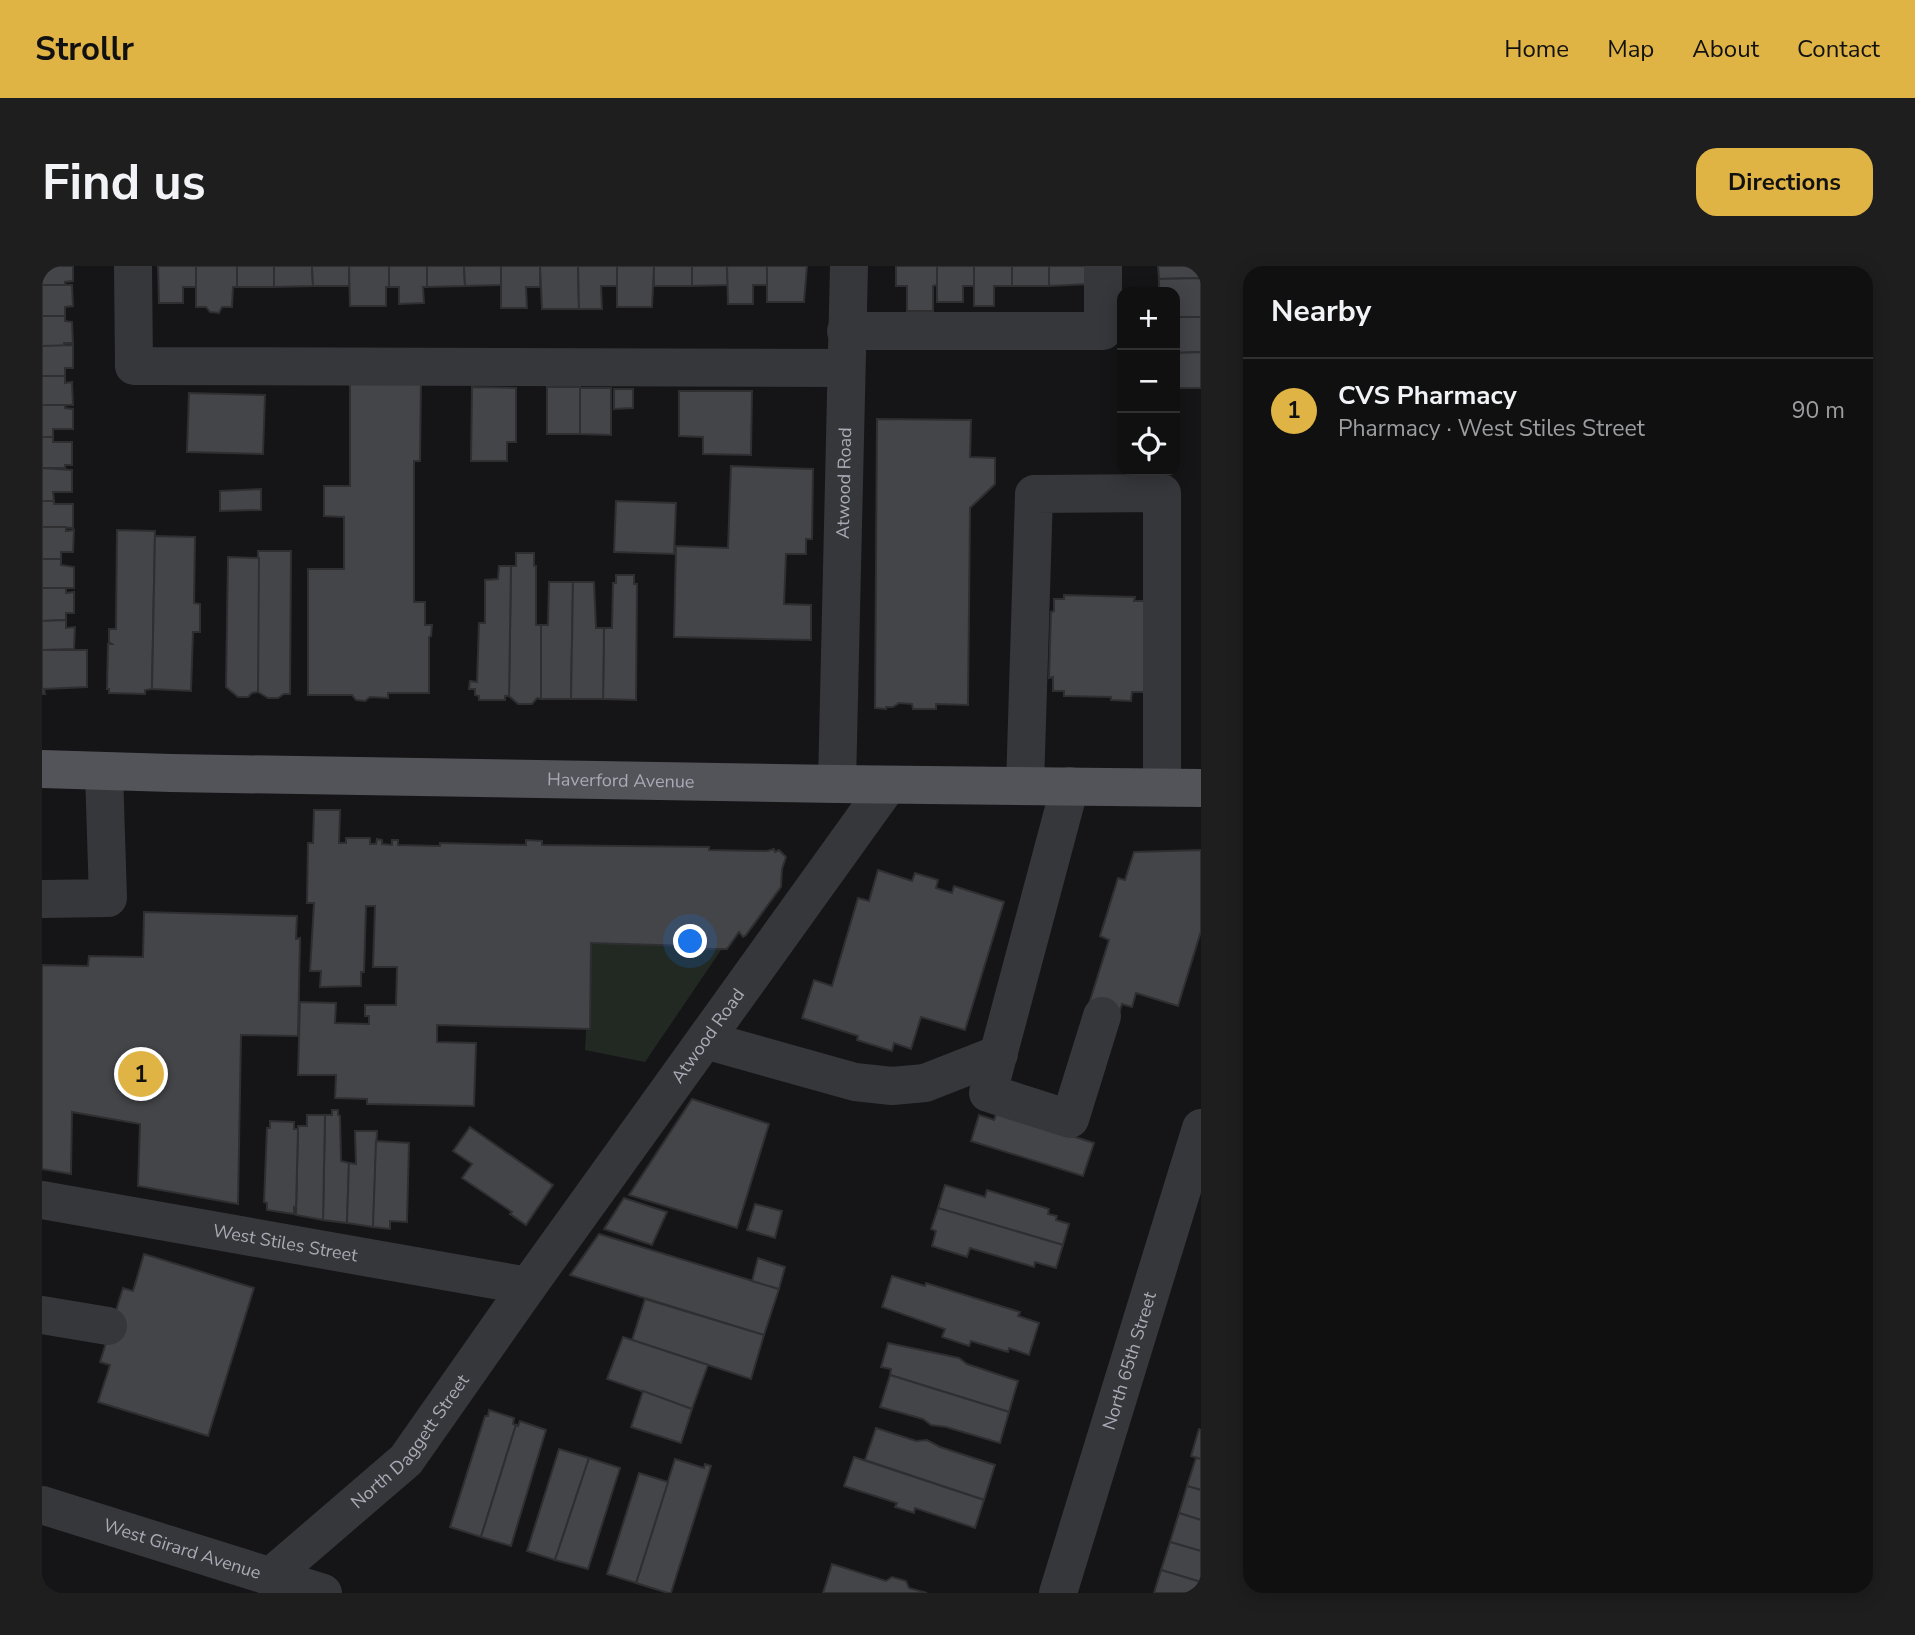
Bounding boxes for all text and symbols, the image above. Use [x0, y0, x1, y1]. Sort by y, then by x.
text: Strollr [35, 27, 134, 72]
text: Home [1504, 33, 1569, 65]
text: Map [1607, 33, 1654, 65]
text: About [1692, 33, 1759, 65]
text: Contact [1797, 33, 1880, 65]
button: Directions [1696, 148, 1873, 216]
text: Find us [42, 149, 206, 216]
map controls [1117, 287, 1180, 476]
button: + [1117, 287, 1180, 350]
text: Nearby [1271, 291, 1371, 332]
button: − [1117, 350, 1180, 413]
text: CVS Pharmacy [1338, 378, 1517, 413]
text: 1 [1287, 395, 1301, 426]
text: 90 m [1792, 395, 1845, 426]
button: locate [1117, 413, 1180, 476]
text: Pharmacy · West Stiles Street [1338, 413, 1645, 444]
street label: Atwood Road [831, 427, 857, 539]
street label: Haverford Avenue [547, 767, 695, 794]
your location [673, 924, 707, 958]
street label: Atwood Road [666, 984, 750, 1088]
pin: 1 [118, 1048, 164, 1100]
street label: West Stiles Street [211, 1218, 360, 1268]
street label: North 65th Street [1097, 1288, 1162, 1433]
street label: North Daggett Street [346, 1369, 475, 1514]
street label: West Girard Avenue [101, 1513, 264, 1585]

